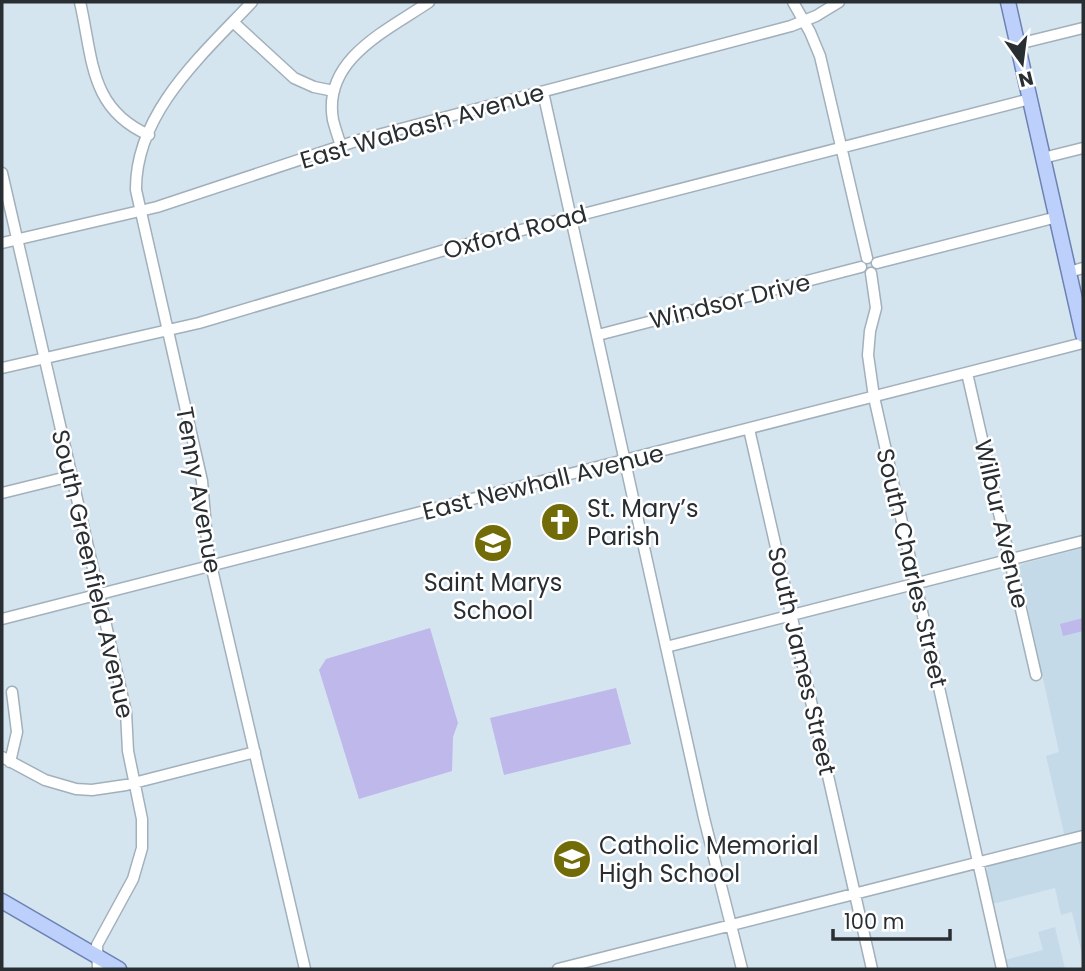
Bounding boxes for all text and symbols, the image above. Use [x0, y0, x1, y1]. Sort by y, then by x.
north arrow [987, 28, 1057, 98]
text: N [1016, 64, 1036, 94]
street label: East Wabash Avenue [296, 75, 548, 177]
street label: Oxford Road [439, 197, 591, 267]
street label: Windsor Drive [646, 265, 814, 337]
street label: Tenny Avenue [168, 404, 230, 576]
street label: South Greenfield Avenue [44, 426, 142, 722]
street label: East Newhall Avenue [419, 436, 667, 528]
street label: Wilbur Avenue [967, 436, 1037, 612]
street label: South Charles Street [868, 445, 956, 691]
place label: St. Mary’s Parish [587, 492, 698, 553]
church icon: St. Mary’s Parish [539, 501, 581, 543]
school or university icon: Saint Marys School [472, 522, 514, 564]
street label: South James Street [760, 544, 844, 778]
place label: Saint Marys School [424, 566, 562, 627]
place label: Catholic Memorial High School [599, 829, 819, 890]
school or university icon: Catholic Memorial High School [551, 838, 593, 880]
scale bar [833, 898, 950, 942]
text: 100 m [844, 907, 904, 936]

